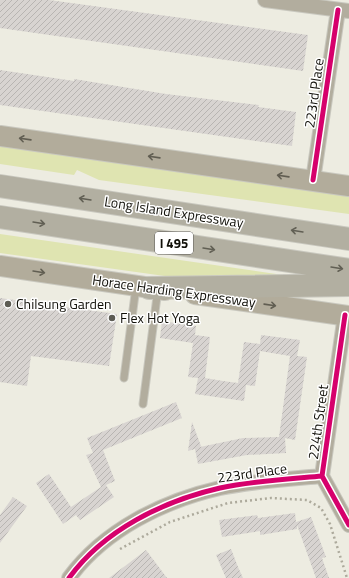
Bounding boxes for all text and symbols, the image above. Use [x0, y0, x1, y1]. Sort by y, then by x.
street label: 223rd Place [298, 57, 329, 129]
one-way arrow [19, 135, 32, 143]
one-way arrow [148, 153, 161, 161]
one-way arrow [277, 172, 290, 180]
street label: Long Island Expressway [103, 190, 245, 233]
one-way arrow [79, 195, 92, 203]
one-way arrow [32, 219, 45, 227]
one-way arrow [291, 227, 304, 235]
road number: I 495 [155, 232, 193, 254]
one-way arrow [202, 245, 215, 253]
one-way arrow [330, 264, 343, 272]
one-way arrow [32, 268, 45, 276]
street label: Horace Harding Expressway [91, 269, 257, 312]
place label: Chilsung Garden [16, 293, 111, 314]
marker: Chilsung Garden [3, 299, 13, 309]
one-way arrow [263, 301, 276, 309]
place label: Flex Hot Yoga [120, 307, 200, 328]
marker: Flex Hot Yoga [107, 313, 117, 323]
street label: 224th Street [302, 383, 333, 461]
street label: 223rd Place [216, 457, 288, 488]

